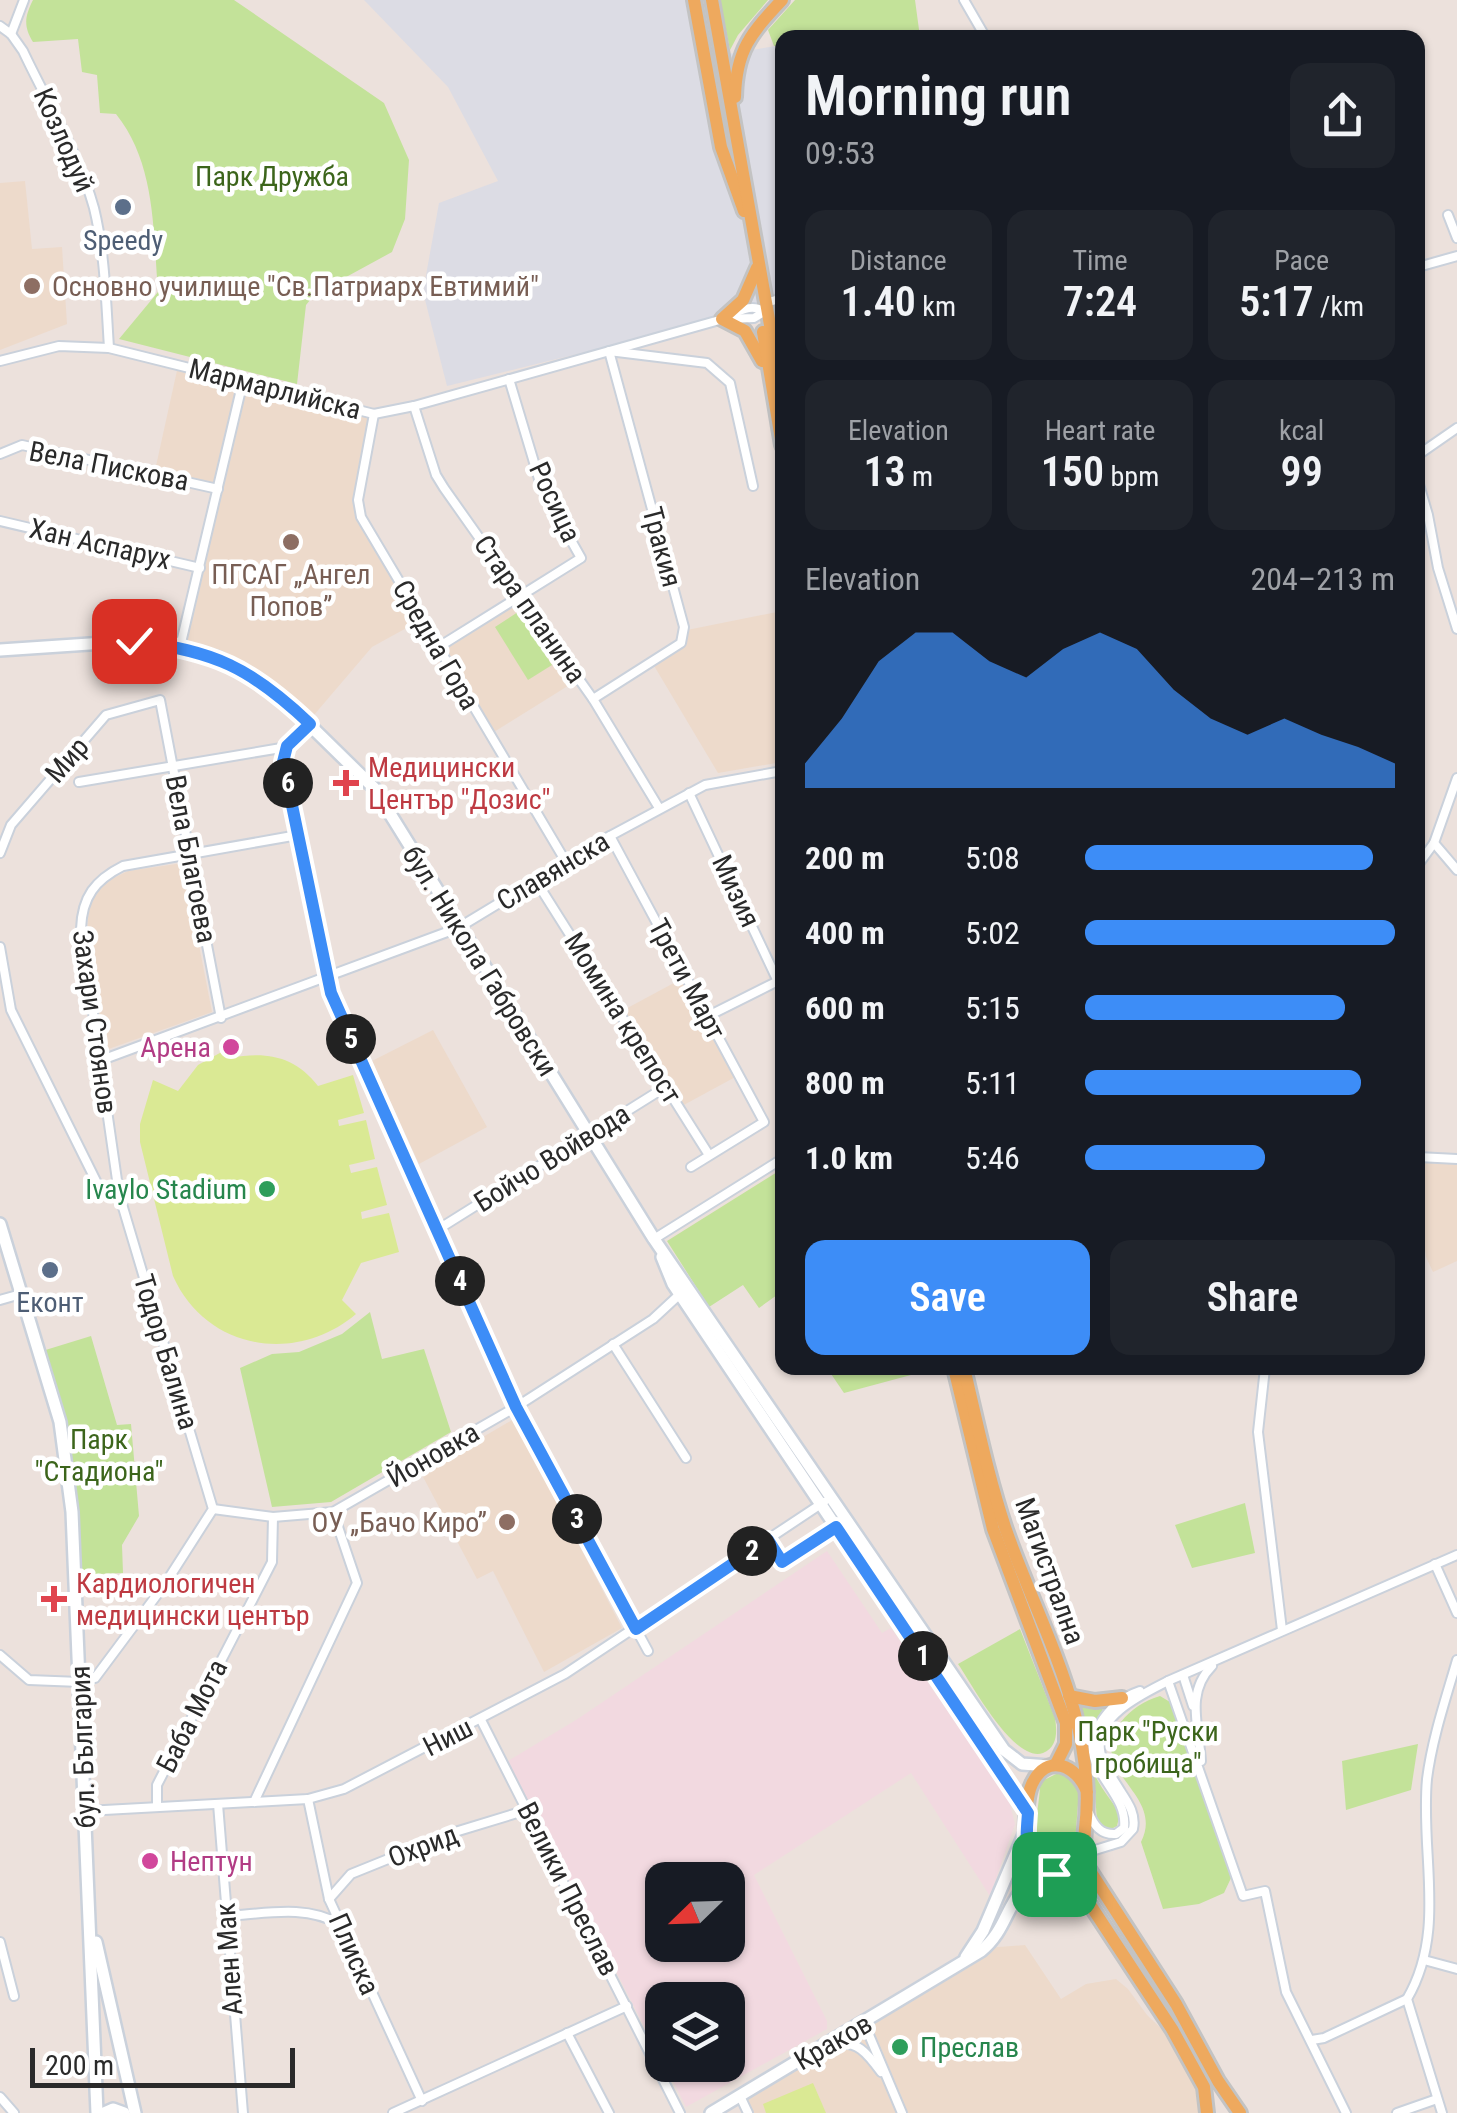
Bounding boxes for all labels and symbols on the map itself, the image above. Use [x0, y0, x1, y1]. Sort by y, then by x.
street label: Козлодуй [27, 83, 101, 197]
park label: Парк Дружба [195, 160, 349, 193]
marker: Speedy [112, 196, 134, 218]
place label: Speedy [83, 224, 163, 257]
place label: Основно училище "Св.Патриарх Евтимий" [52, 270, 539, 303]
marker: Основно училище "Св.Патриарх Евтимий" [21, 275, 43, 297]
street label: Мармарлийска [186, 352, 364, 426]
street label: Вела Пискова [26, 434, 192, 498]
street label: Росица [522, 457, 588, 547]
street label: Тракия [636, 503, 688, 591]
street label: Хан Аспарух [26, 512, 174, 576]
street label: Стара планина [467, 529, 593, 689]
marker: ПГСАГ „Ангел Попов” [280, 531, 302, 553]
place label: ПГСАГ „Ангел Попов” [211, 558, 371, 623]
street label: Средна Гора [386, 574, 486, 716]
pin [92, 599, 177, 684]
street label: Мир [38, 731, 96, 789]
place label: Медицински Център "Дозис" [368, 751, 551, 816]
pin: 6 [263, 758, 313, 808]
marker: Медицински Център "Дозис" [333, 770, 359, 796]
street label: Вела Благоева [159, 772, 223, 946]
street label: Славянска [491, 825, 615, 917]
street label: бул. Никола Габровски [396, 840, 564, 1082]
street label: Мизия [705, 850, 767, 932]
street label: Трети Март [642, 913, 733, 1045]
street label: Момина крепост [557, 926, 689, 1110]
street label: Захари Стоянов [66, 928, 124, 1116]
pin: 5 [326, 1014, 376, 1064]
place label: Арена [140, 1031, 211, 1064]
marker: Арена [220, 1036, 242, 1058]
street label: Бойчо Войвода [468, 1097, 636, 1219]
place label: Ivaylo Stadium [85, 1173, 247, 1206]
marker: Ivaylo Stadium [256, 1178, 278, 1200]
pin: 4 [435, 1256, 485, 1306]
marker: Еконт [39, 1259, 61, 1281]
street label: Тодор Балина [127, 1270, 205, 1434]
place label: Еконт [16, 1286, 84, 1319]
street label: Йоновка [381, 1416, 485, 1494]
park label: Парк "Стадиона" [35, 1423, 163, 1488]
street label: Магистрална [1008, 1493, 1092, 1649]
pin: 3 [552, 1494, 602, 1544]
place label: ОУ „Бачо Киро” [311, 1506, 487, 1539]
marker: ОУ „Бачо Киро” [496, 1511, 518, 1533]
pin: 2 [727, 1526, 777, 1576]
place label: Кардиологичен медицински център [76, 1567, 310, 1632]
marker: Кардиологичен медицински център [41, 1586, 67, 1612]
pin: 1 [898, 1631, 948, 1681]
street label: Баба Мота [150, 1654, 234, 1778]
street label: бул. България [64, 1665, 102, 1829]
street label: Ниш [418, 1711, 478, 1763]
park label: Парк "Руски гробища" [1077, 1715, 1219, 1780]
street label: Велики Преслав [510, 1797, 626, 1981]
street label: Охрид [383, 1818, 463, 1874]
pin [1012, 1832, 1097, 1917]
place label: Нептун [170, 1845, 253, 1878]
marker: Нептун [139, 1850, 161, 1872]
north arrow [645, 1862, 745, 1962]
street label: Ален Мак [209, 1902, 249, 2016]
street label: Плиска [321, 1908, 387, 2000]
street label: Краков [788, 2007, 878, 2077]
place label: Преслав [920, 2031, 1019, 2064]
marker: Преслав [889, 2036, 911, 2058]
scale bar [30, 2043, 295, 2088]

